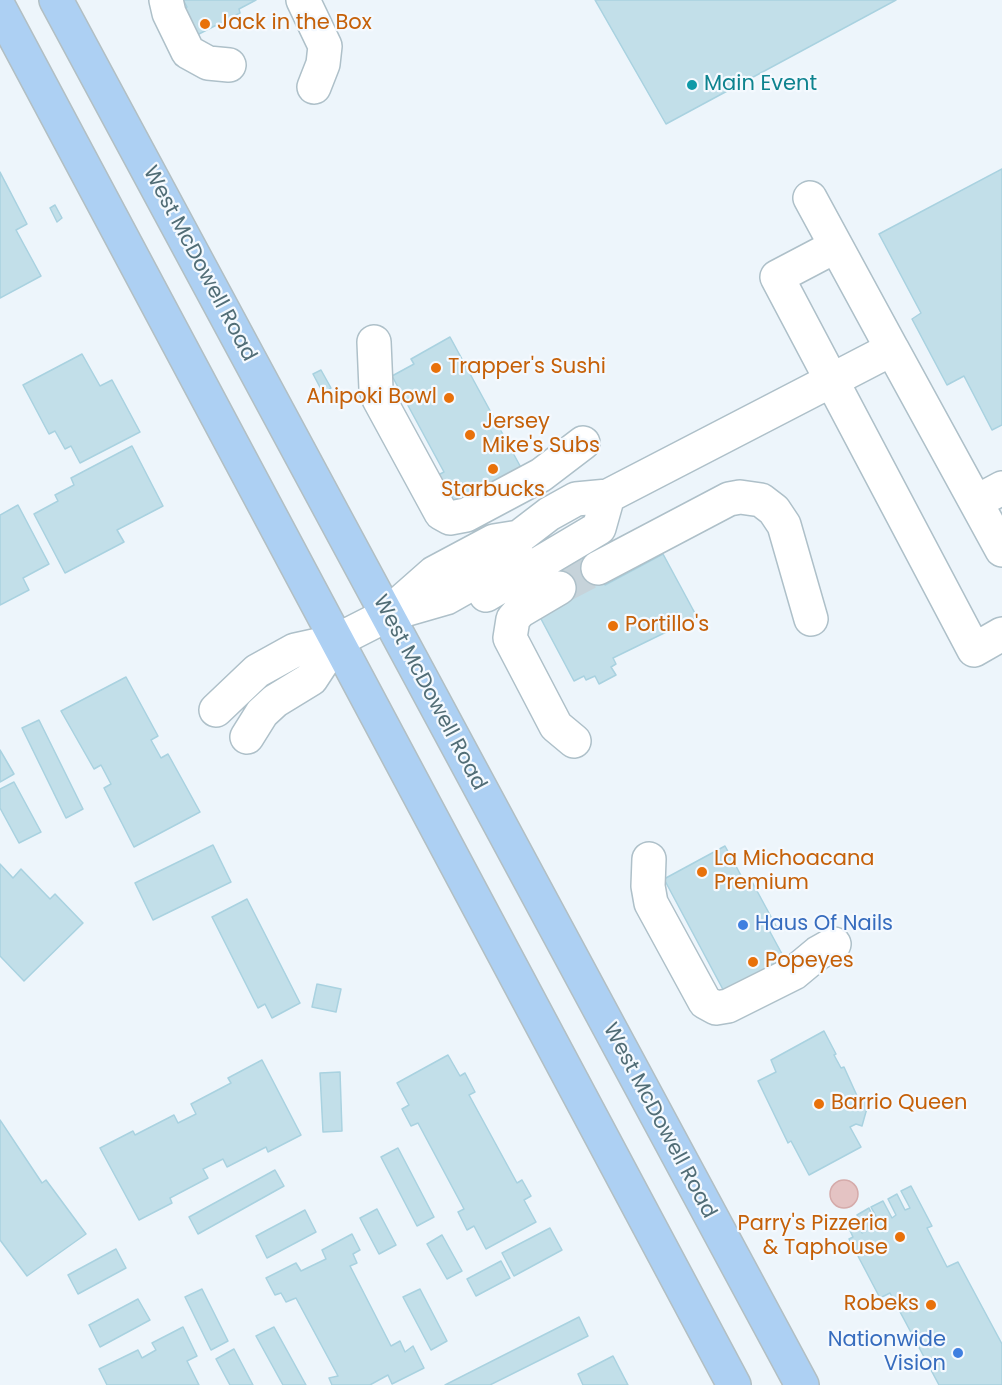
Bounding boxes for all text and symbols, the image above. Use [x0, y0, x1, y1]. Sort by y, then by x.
place label: Jack in the Box [217, 11, 372, 37]
marker: Jack in the Box [198, 17, 212, 31]
place label: Main Event [704, 72, 817, 98]
marker: Main Event [685, 78, 699, 92]
street label: West McDowell Road [137, 162, 261, 366]
place label: Trapper's Sushi [448, 355, 606, 381]
marker: Trapper's Sushi [429, 361, 443, 375]
place label: Ahipoki Bowl [306, 385, 437, 411]
marker: Ahipoki Bowl [442, 391, 456, 405]
place label: Jersey Mike's Subs [482, 410, 600, 460]
marker: Jersey Mike's Subs [463, 428, 477, 442]
marker: Starbucks [486, 462, 500, 476]
place label: Starbucks [441, 478, 545, 504]
street label: West McDowell Road [367, 591, 491, 795]
place label: Portillo's [625, 613, 709, 639]
marker: Portillo's [606, 619, 620, 633]
place label: La Michoacana Premium [714, 847, 875, 897]
marker: La Michoacana Premium [695, 865, 709, 879]
place label: Haus Of Nails [755, 912, 893, 938]
marker: Haus Of Nails [736, 918, 750, 932]
place label: Popeyes [765, 949, 854, 975]
marker: Popeyes [746, 955, 760, 969]
street label: West McDowell Road [597, 1019, 721, 1223]
place label: Barrio Queen [831, 1091, 967, 1117]
marker: Barrio Queen [812, 1097, 826, 1111]
place label: Parry's Pizzeria & Taphouse [738, 1212, 888, 1262]
marker: Parry's Pizzeria & Taphouse [893, 1230, 907, 1244]
place label: Robeks [844, 1292, 919, 1318]
marker: Robeks [924, 1298, 938, 1312]
place label: Nationwide Vision [828, 1328, 946, 1378]
marker: Nationwide Vision [951, 1346, 965, 1360]

